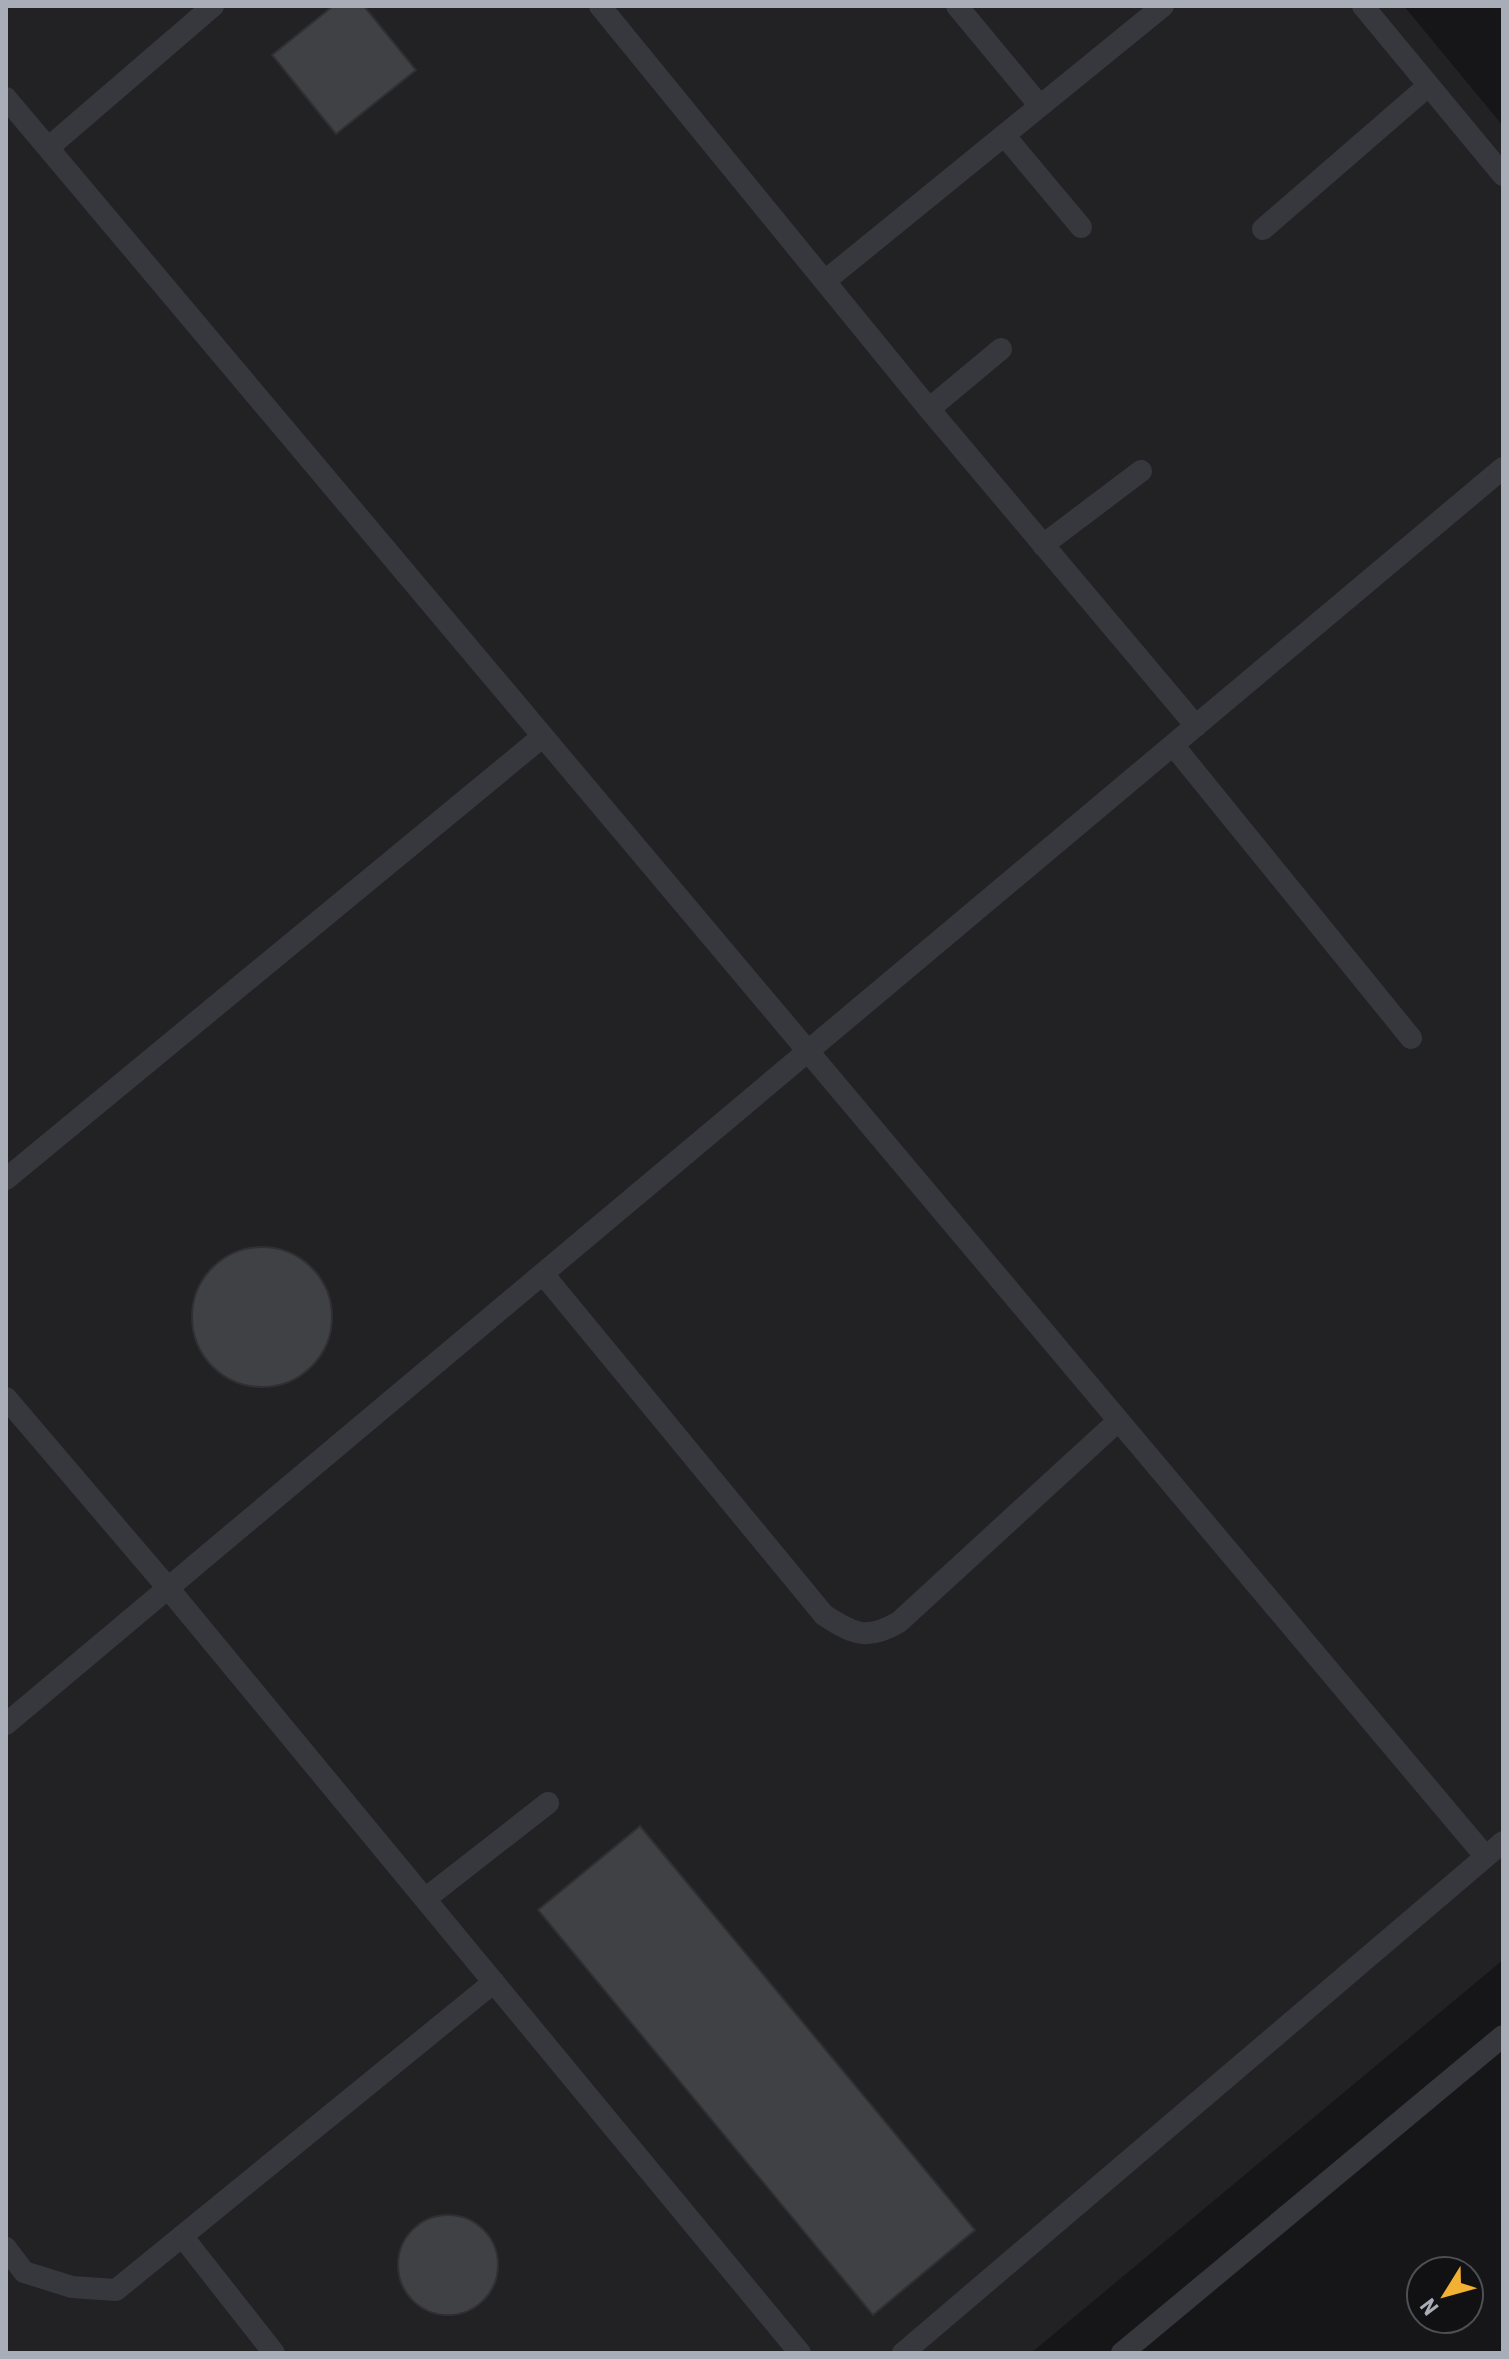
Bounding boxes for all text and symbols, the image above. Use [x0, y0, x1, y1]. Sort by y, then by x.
north arrow [1405, 2255, 1485, 2335]
text: N [1415, 2294, 1443, 2320]

